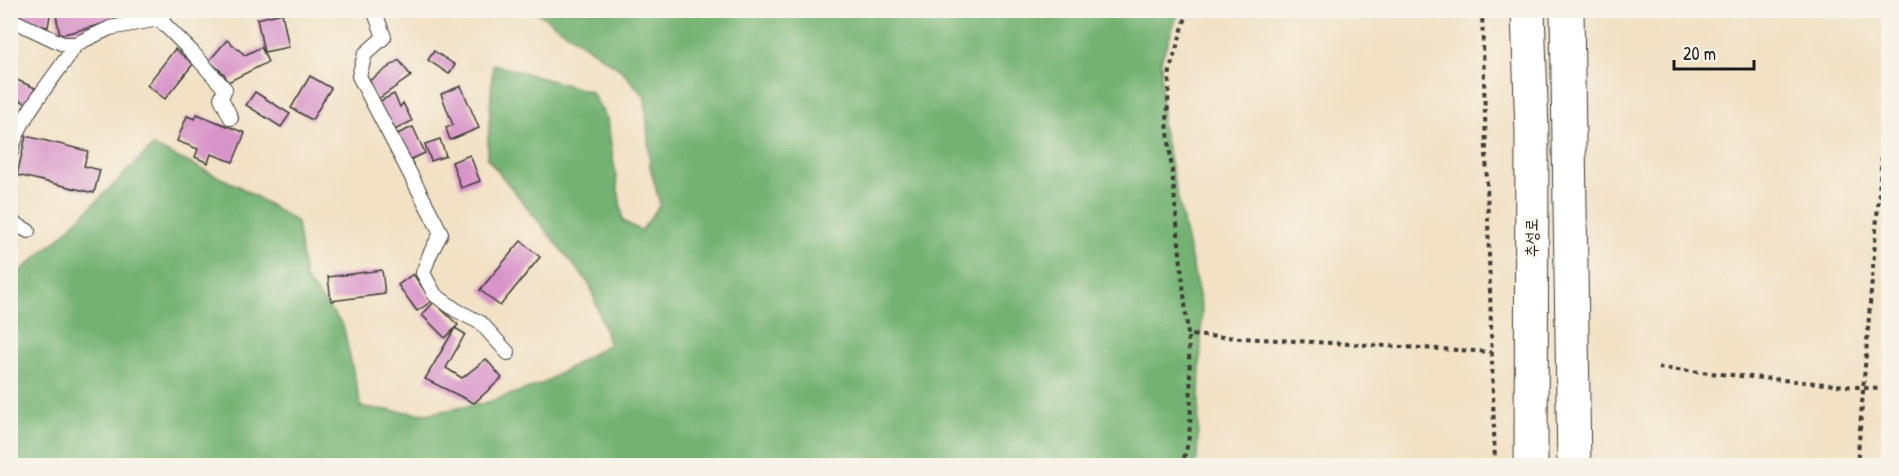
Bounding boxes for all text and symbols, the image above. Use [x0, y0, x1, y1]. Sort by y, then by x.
scale bar [1674, 33, 1754, 71]
text: 20 m [1683, 41, 1716, 66]
street label: 추성로 [1520, 219, 1542, 257]

